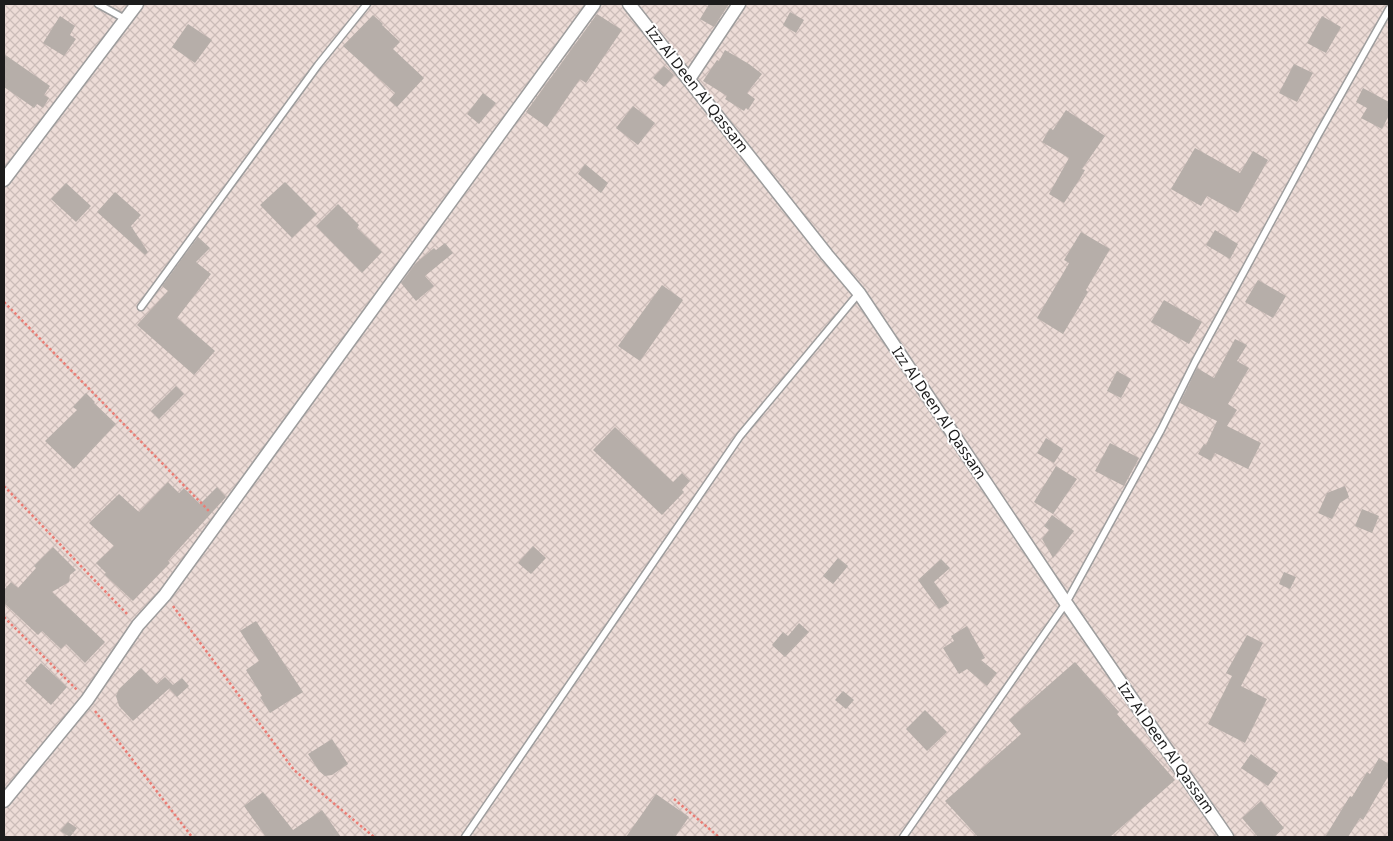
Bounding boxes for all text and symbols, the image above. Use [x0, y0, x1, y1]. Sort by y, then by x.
street label: Izz Al Deen Al Qassam [642, 21, 754, 156]
street label: Izz Al Deen Al Qassam [888, 342, 992, 483]
street label: Izz Al Deen Al Qassam [1114, 678, 1220, 817]

